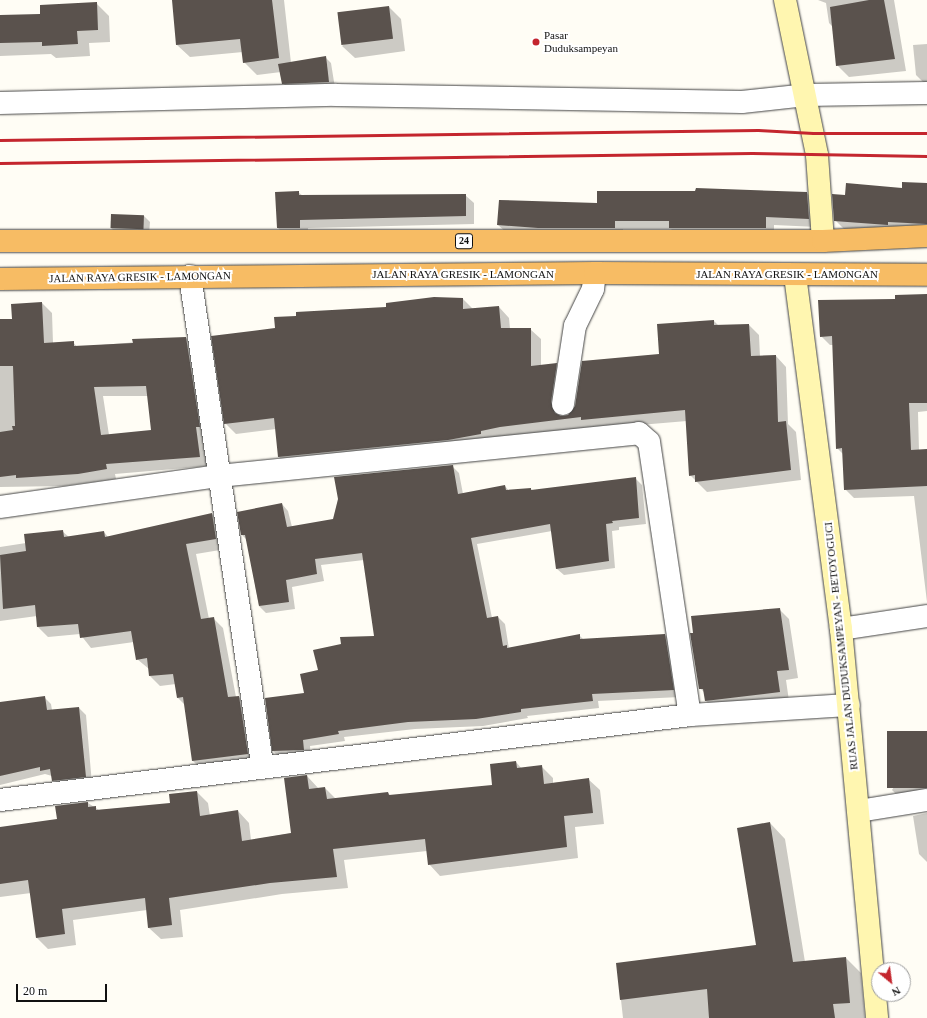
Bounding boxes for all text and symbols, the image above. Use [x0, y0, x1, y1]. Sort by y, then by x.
place label: Pasar Duduksampeyan [544, 29, 618, 55]
marker: Pasar Duduksampeyan [531, 37, 541, 47]
road number: 24 [455, 233, 473, 249]
street label: JALAN RAYA GRESIK - LAMONGAN [372, 267, 554, 281]
street label: JALAN RAYA GRESIK - LAMONGAN [696, 267, 878, 281]
street label: JALAN RAYA GRESIK - LAMONGAN [49, 269, 231, 285]
street label: RUAS JALAN DUDUKSAMPEYAN - BETOYOGUCI [821, 521, 861, 771]
north arrow [871, 962, 911, 1002]
scale bar [18, 976, 109, 1002]
text: 20 m [23, 984, 47, 998]
text: N [890, 984, 903, 999]

